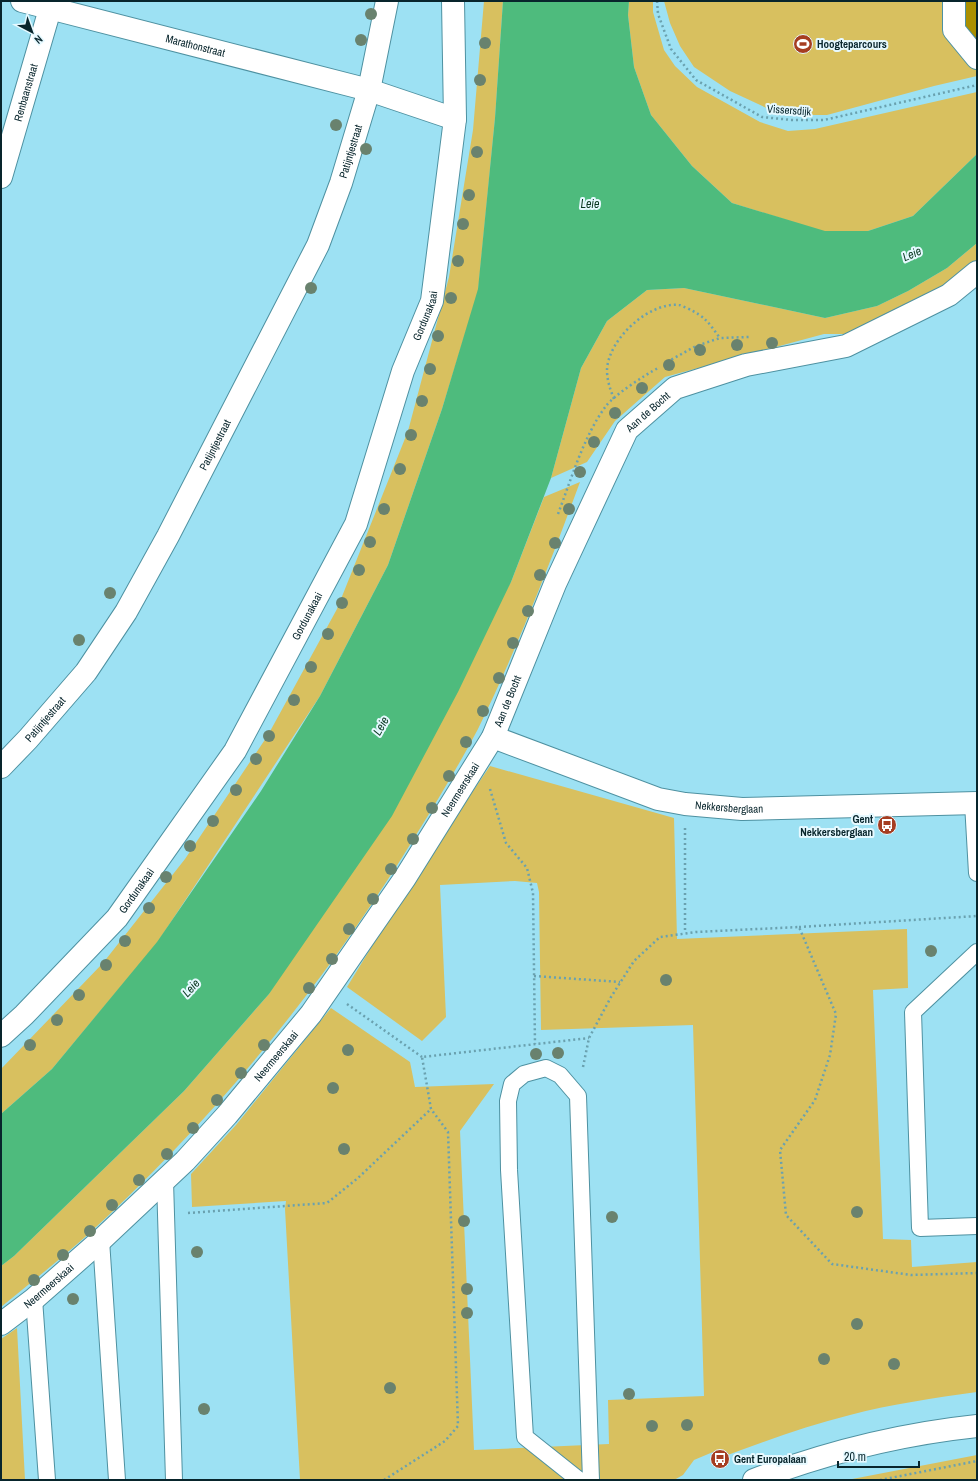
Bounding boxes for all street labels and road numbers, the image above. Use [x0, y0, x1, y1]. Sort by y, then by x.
street label: Marathonstraat [164, 31, 227, 60]
street label: Renbaanstraat [11, 62, 41, 123]
street label: Vissersdijk [767, 101, 812, 119]
street label: Patijntjestraat [336, 122, 365, 180]
street label: Gordunakaai [409, 290, 440, 343]
street label: Aan de Bocht [622, 388, 673, 436]
street label: Patijntjestraat [196, 417, 234, 473]
street label: Gordunakaai [288, 590, 325, 642]
street label: Aan de Bocht [491, 673, 524, 730]
street label: Patijntjestraat [22, 693, 69, 745]
street label: Neermeerskaai [438, 760, 482, 820]
street label: Nekkersberglaan [694, 798, 763, 816]
street label: Gordunakaai [116, 865, 157, 916]
street label: Neermeerskaai [251, 1028, 301, 1084]
street label: Neermeerskaai [21, 1260, 77, 1311]

